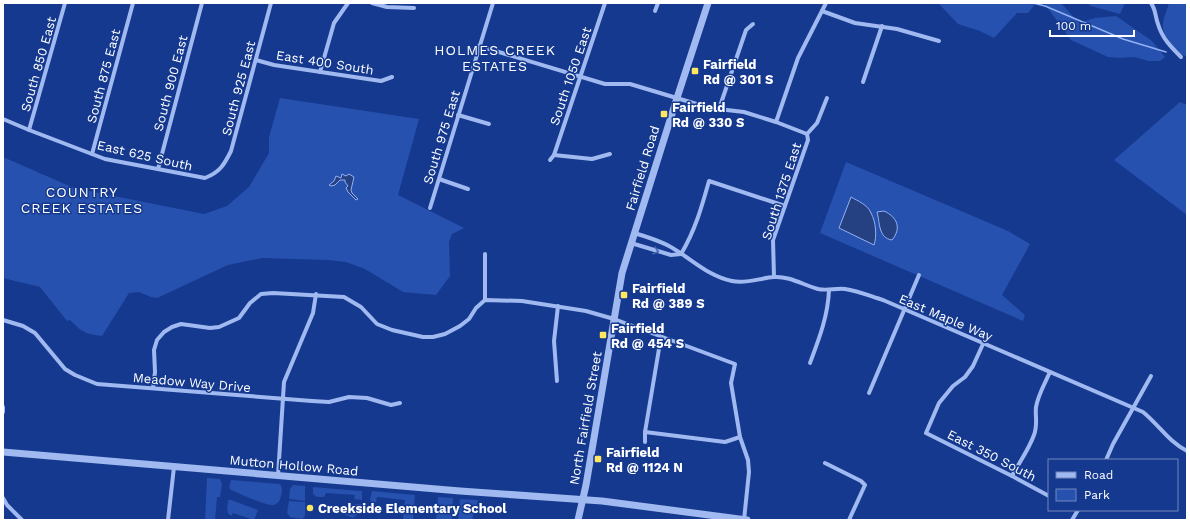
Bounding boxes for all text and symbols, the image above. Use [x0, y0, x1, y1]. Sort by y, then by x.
scale bar [1050, 12, 1134, 38]
street label: South 850 East [18, 14, 59, 113]
text: 100 m [1056, 19, 1091, 33]
street label: South 1050 East [547, 24, 595, 127]
street label: South 875 East [84, 27, 123, 125]
street label: South 900 East [150, 33, 191, 133]
street label: South 925 East [219, 39, 259, 137]
district label: HOLMES CREEK ESTATES [434, 42, 556, 74]
street label: East 400 South [275, 47, 375, 78]
place label: Fairfield Rd @ 301 S [703, 57, 774, 87]
marker: Fairfield Rd @ 301 S [690, 66, 700, 76]
street label: South 975 East [420, 88, 463, 186]
place label: Fairfield Rd @ 330 S [672, 100, 745, 130]
marker: Fairfield Rd @ 330 S [659, 109, 669, 119]
street label: Fairfield Road [622, 124, 662, 212]
street label: East 625 South [96, 137, 194, 174]
street label: South 1375 East [759, 140, 804, 242]
district label: COUNTRY CREEK ESTATES [21, 184, 143, 216]
one-way arrow [652, 246, 659, 255]
place label: Fairfield Rd @ 389 S [632, 281, 705, 311]
marker: Fairfield Rd @ 389 S [619, 290, 629, 300]
street label: East Maple Way [897, 291, 995, 344]
place label: Fairfield Rd @ 454 S [611, 321, 685, 351]
marker: Fairfield Rd @ 454 S [598, 330, 608, 340]
street label: North Fairfield Street [566, 350, 605, 486]
street label: Meadow Way Drive [132, 370, 252, 395]
street label: East 350 South [945, 427, 1039, 484]
place label: Fairfield Rd @ 1124 N [606, 445, 683, 475]
street label: Mutton Hollow Road [229, 452, 359, 479]
marker: Fairfield Rd @ 1124 N [593, 454, 603, 464]
legend [1048, 459, 1178, 511]
text: Road [1084, 468, 1113, 482]
text: Park [1084, 488, 1110, 502]
place label: Creekside Elementary School [318, 501, 507, 516]
marker: Creekside Elementary School [305, 503, 315, 513]

